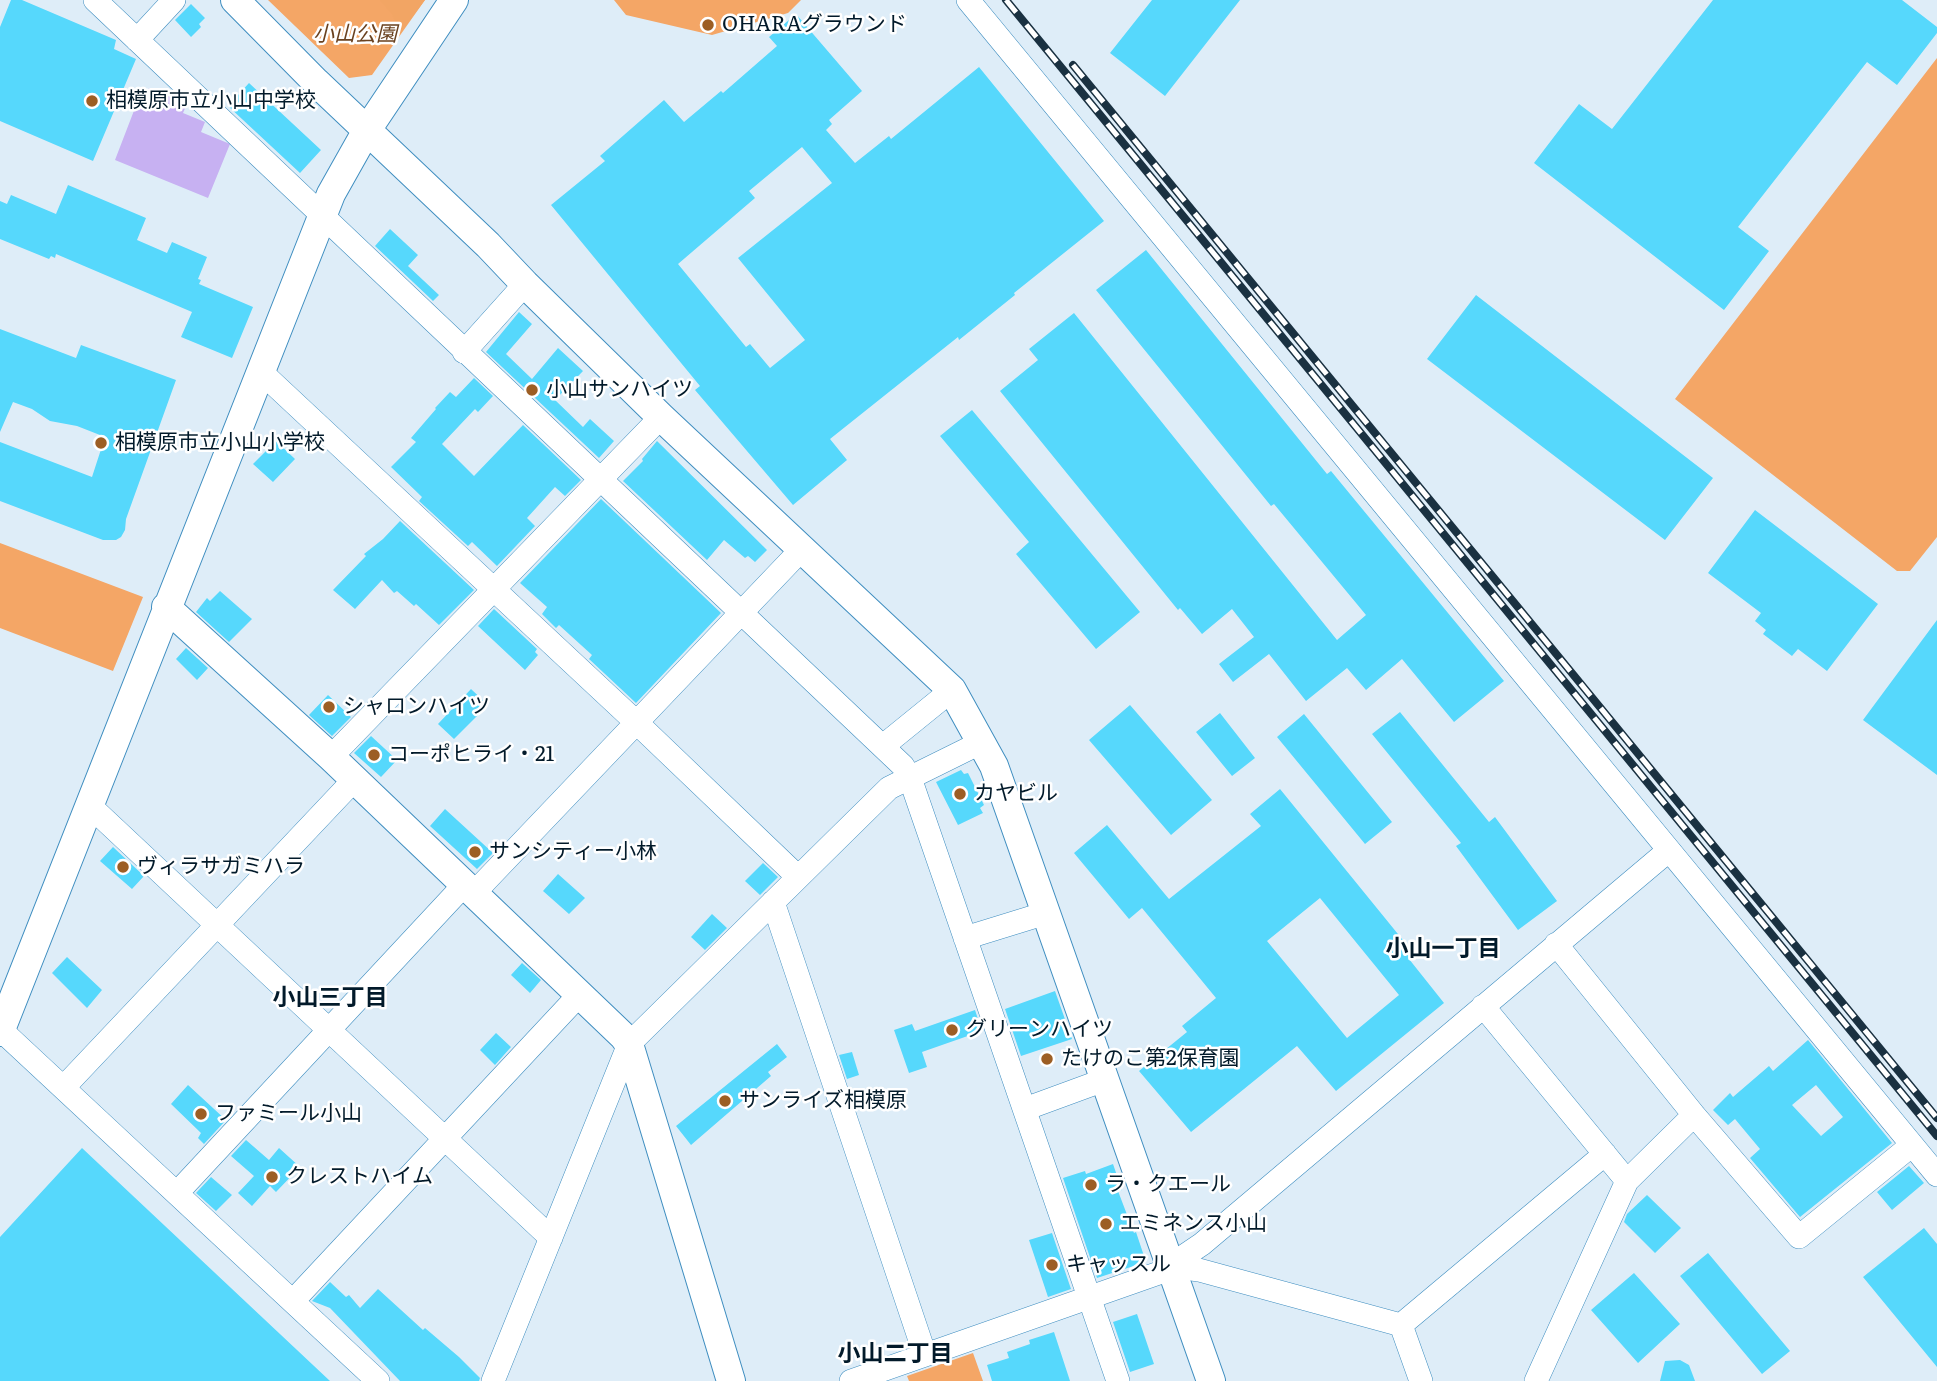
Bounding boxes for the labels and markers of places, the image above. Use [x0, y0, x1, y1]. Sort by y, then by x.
place label: OHARAグラウンド [722, 12, 907, 38]
marker: OHARAグラウンド [700, 17, 716, 33]
place label: 相模原市立小山中学校 [106, 88, 316, 114]
marker: 相模原市立小山中学校 [84, 93, 100, 109]
place label: 小山サンハイツ [546, 377, 693, 403]
marker: 小山サンハイツ [524, 382, 540, 398]
place label: 相模原市立小山小学校 [115, 430, 325, 456]
marker: 相模原市立小山小学校 [93, 435, 109, 451]
place label: シャロンハイツ [343, 694, 490, 720]
marker: シャロンハイツ [321, 699, 337, 715]
place label: コーポヒライ・21 [388, 742, 554, 768]
marker: コーポヒライ・21 [366, 747, 382, 763]
place label: カヤビル [974, 781, 1058, 807]
marker: カヤビル [952, 786, 968, 802]
place label: サンシティー小林 [489, 839, 657, 865]
marker: サンシティー小林 [467, 844, 483, 860]
place label: ヴィラサガミハラ [137, 854, 305, 880]
marker: ヴィラサガミハラ [115, 859, 131, 875]
place label: グリーンハイツ [966, 1017, 1113, 1043]
marker: グリーンハイツ [944, 1022, 960, 1038]
place label: たけのこ第2保育園 [1061, 1046, 1240, 1072]
marker: たけのこ第2保育園 [1039, 1051, 1055, 1067]
place label: サンライズ相模原 [739, 1088, 907, 1114]
marker: サンライズ相模原 [717, 1093, 733, 1109]
place label: ファミール小山 [215, 1101, 362, 1127]
marker: ファミール小山 [193, 1106, 209, 1122]
place label: クレストハイム [286, 1164, 433, 1190]
marker: クレストハイム [264, 1169, 280, 1185]
place label: ラ・クエール [1105, 1172, 1231, 1198]
marker: ラ・クエール [1083, 1177, 1099, 1193]
place label: エミネンス小山 [1120, 1211, 1267, 1237]
marker: エミネンス小山 [1098, 1216, 1114, 1232]
place label: キャッスル [1066, 1252, 1171, 1278]
marker: キャッスル [1044, 1257, 1060, 1273]

